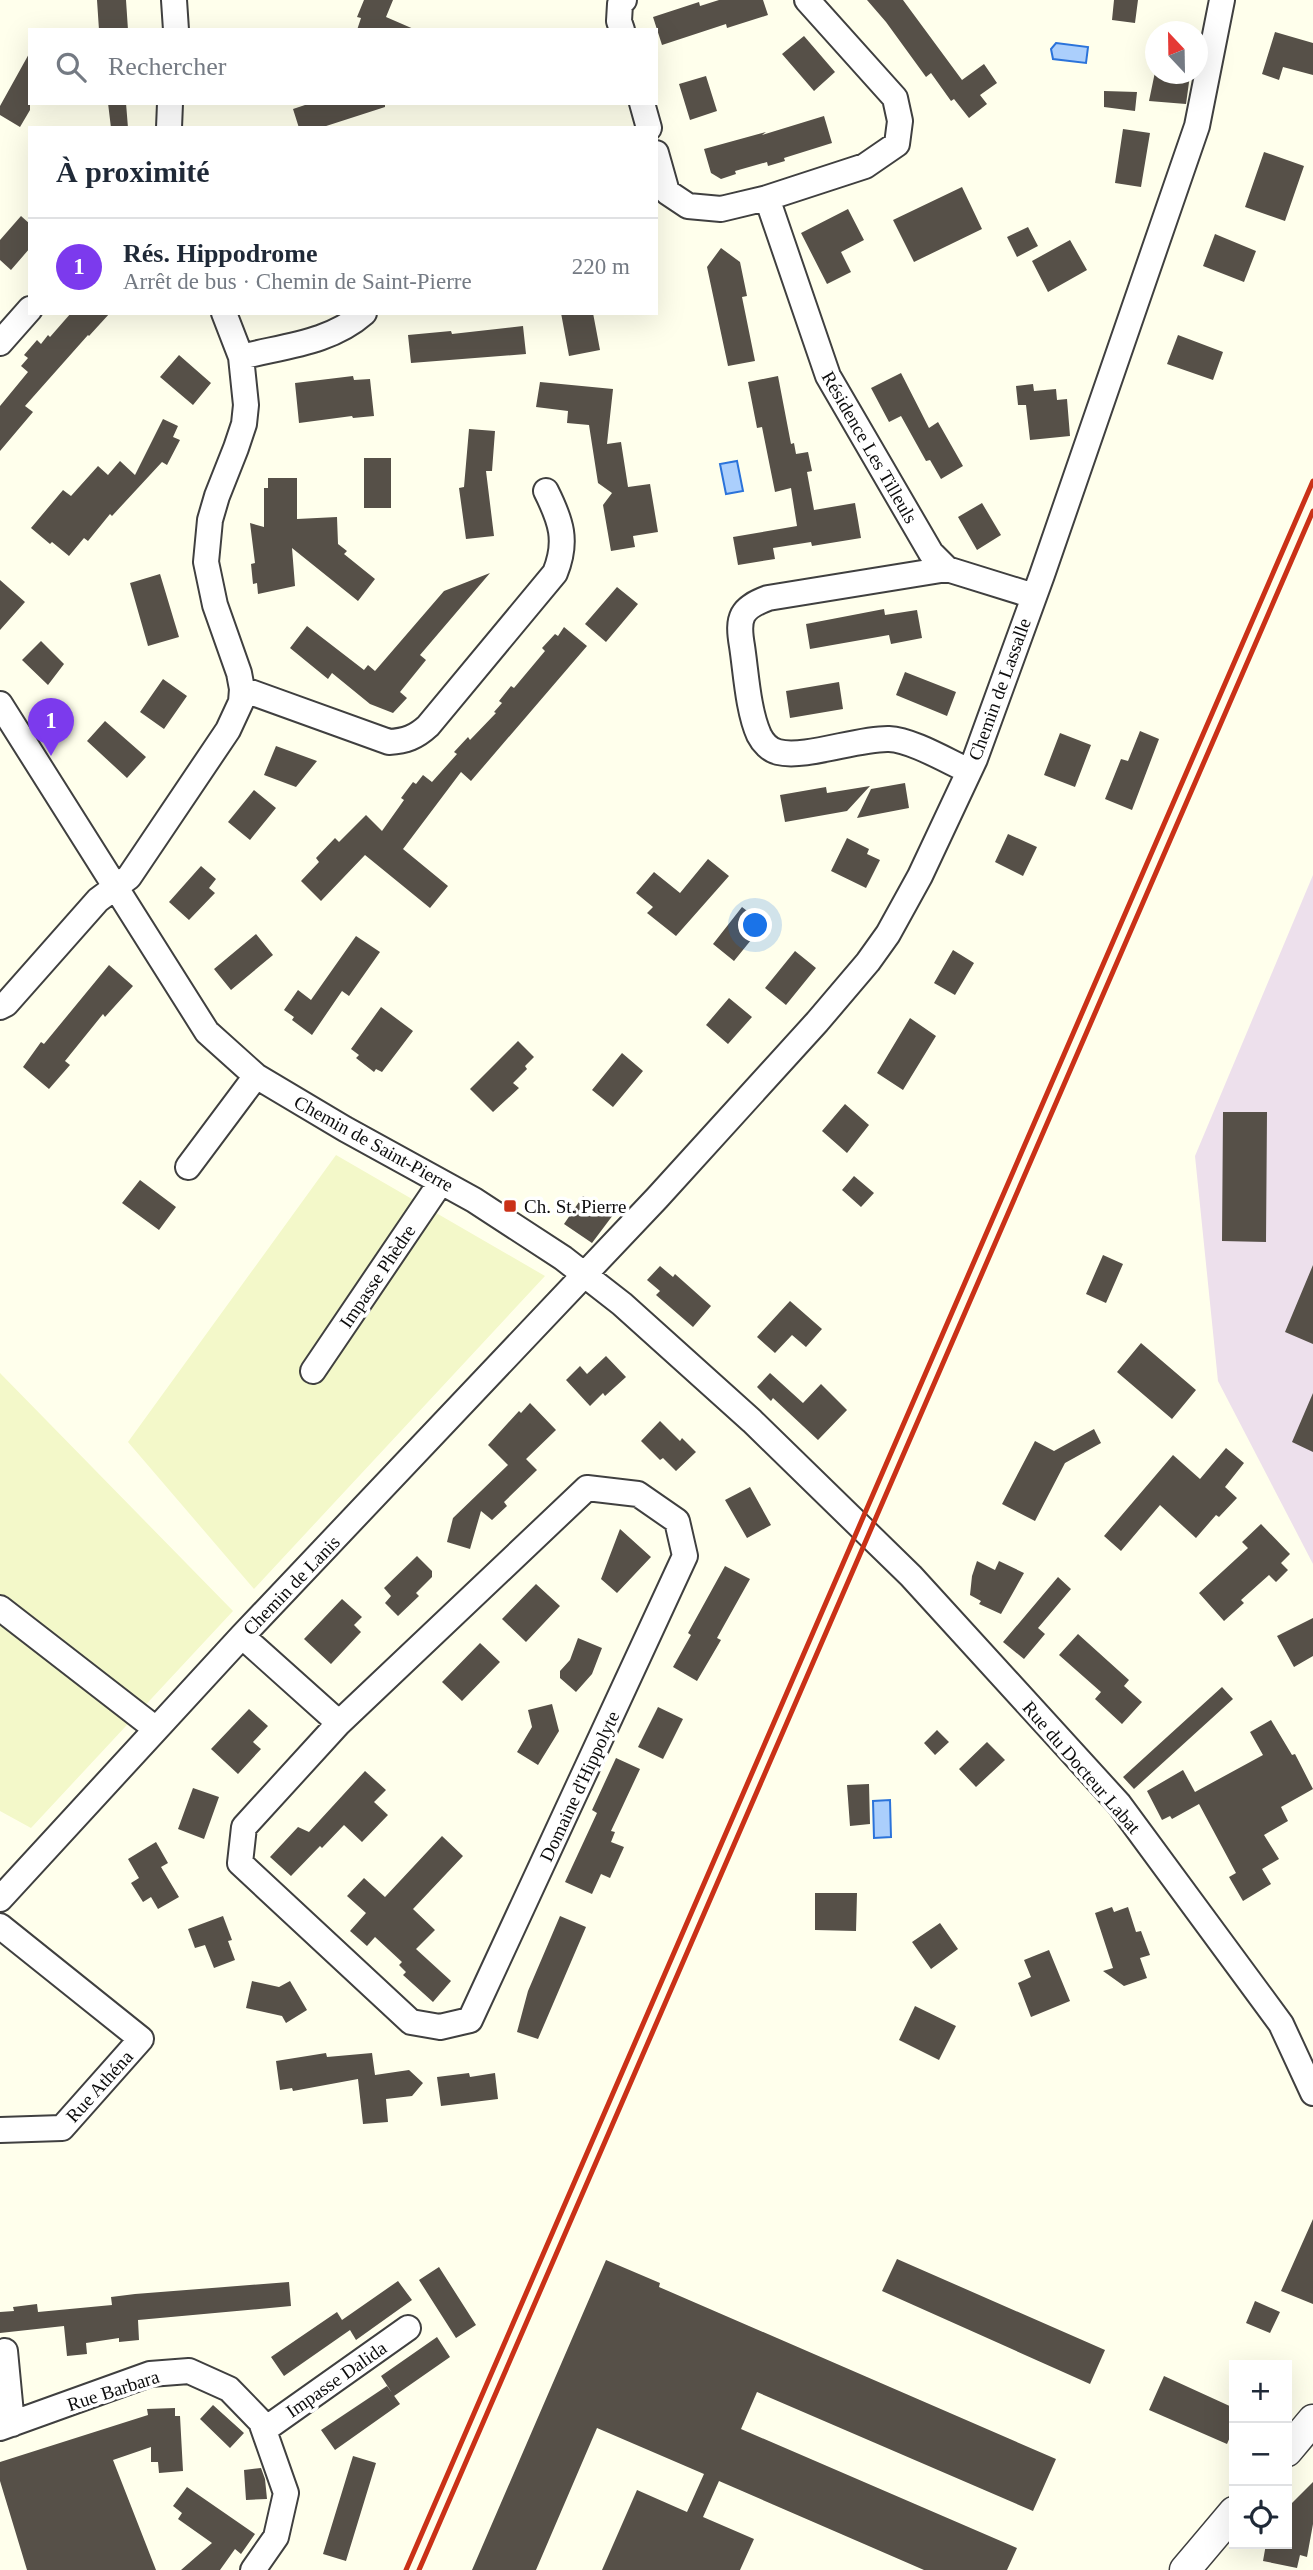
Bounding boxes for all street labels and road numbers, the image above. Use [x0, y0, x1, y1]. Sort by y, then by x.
street label: Résidence Les Tilleuls [817, 367, 922, 527]
street label: Chemin de Lassalle [964, 615, 1035, 763]
street label: Chemin de Saint-Pierre [291, 1091, 457, 1196]
street label: Impasse Phèdre [335, 1221, 420, 1332]
street label: Chemin de Lanis [239, 1531, 344, 1639]
street label: Rue du Docteur Labat [1018, 1697, 1145, 1838]
street label: Domaine d'Hippolyte [535, 1708, 623, 1865]
street label: Rue Athéna [62, 2046, 137, 2127]
street label: Impasse Dalida [282, 2337, 391, 2422]
street label: Rue Barbara [65, 2366, 162, 2415]

